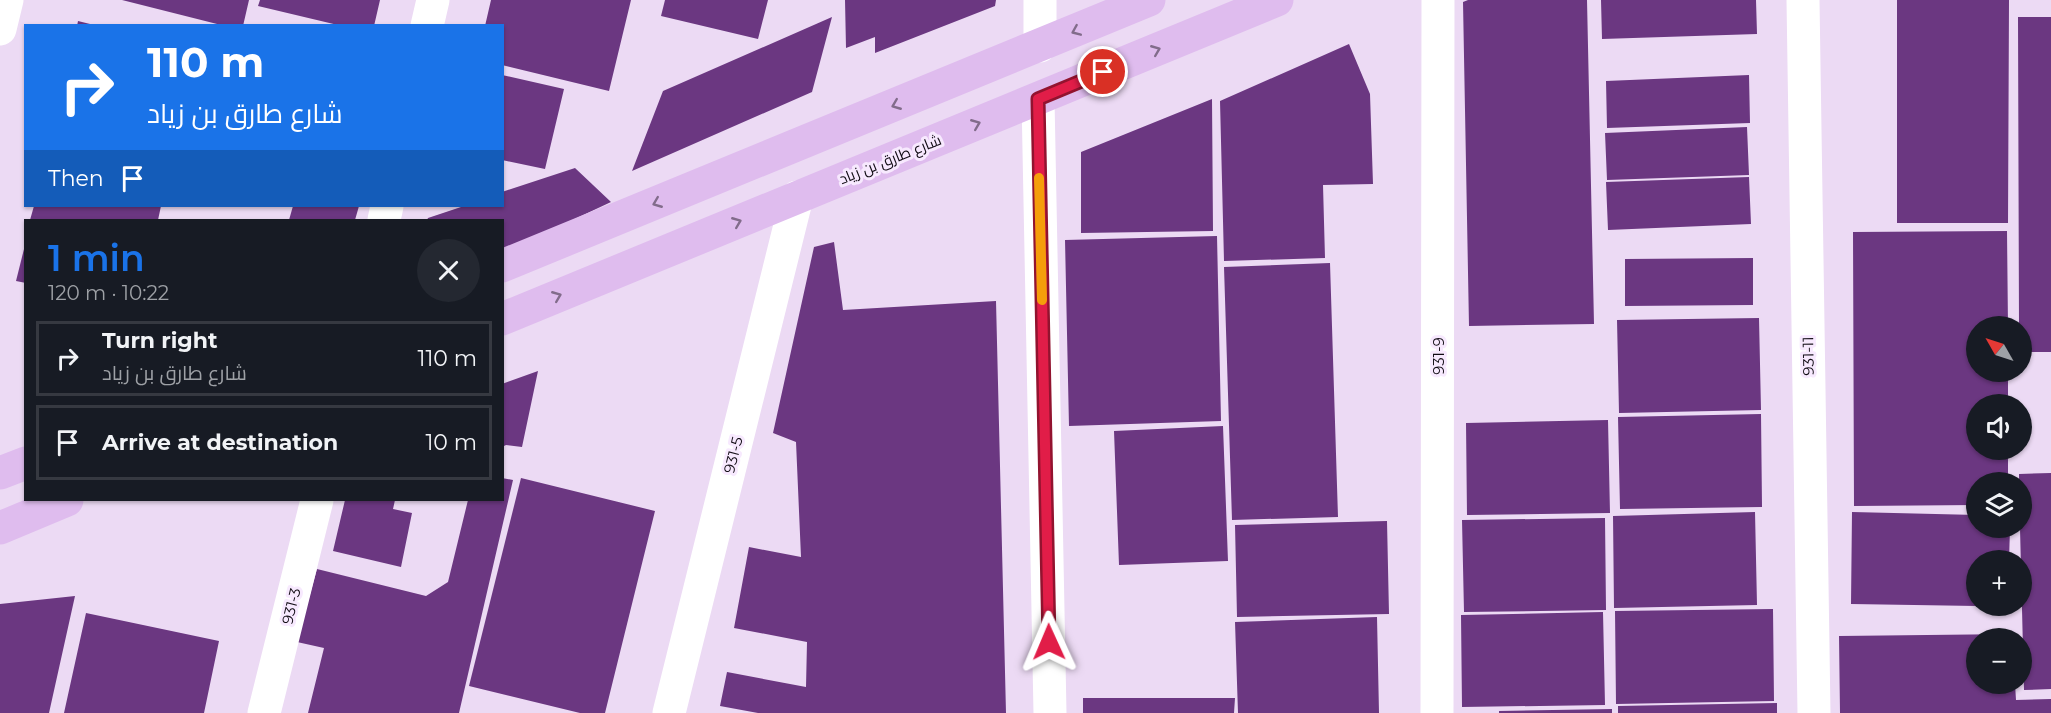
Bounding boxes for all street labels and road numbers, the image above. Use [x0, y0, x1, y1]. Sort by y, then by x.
street label: شارع طارق بن زياد [836, 130, 945, 190]
street label: 931-11 [1798, 336, 1818, 376]
street label: 931-9 [1429, 337, 1448, 375]
street label: 931-5 [719, 435, 747, 475]
street label: 931-3 [277, 586, 305, 626]

